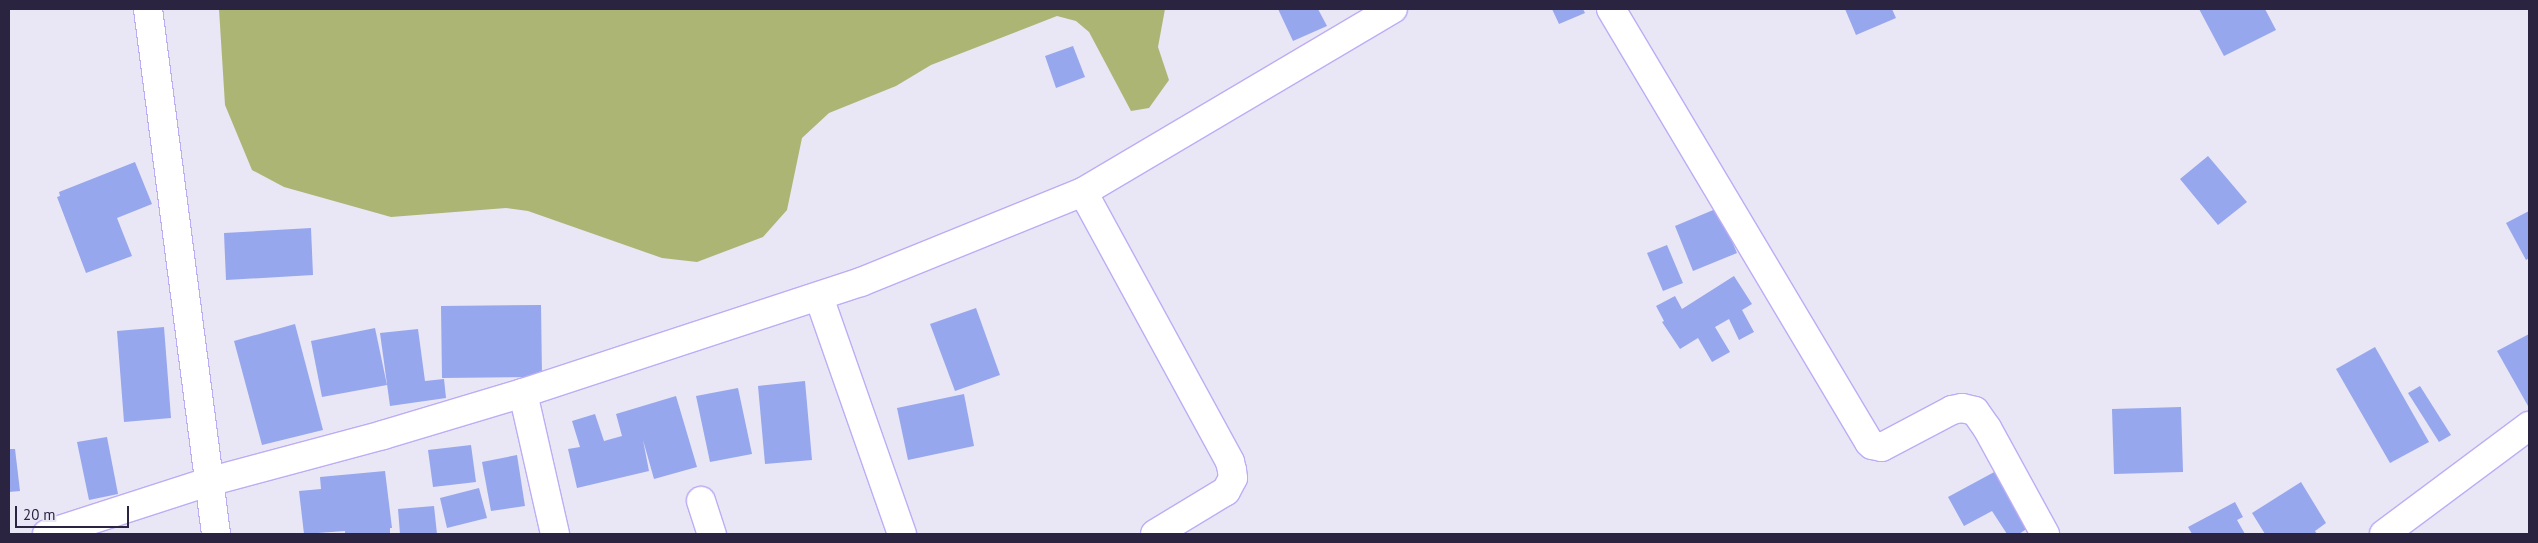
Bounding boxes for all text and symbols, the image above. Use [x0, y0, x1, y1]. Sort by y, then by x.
scale bar [18, 496, 131, 528]
text: 20 m [23, 505, 56, 524]

